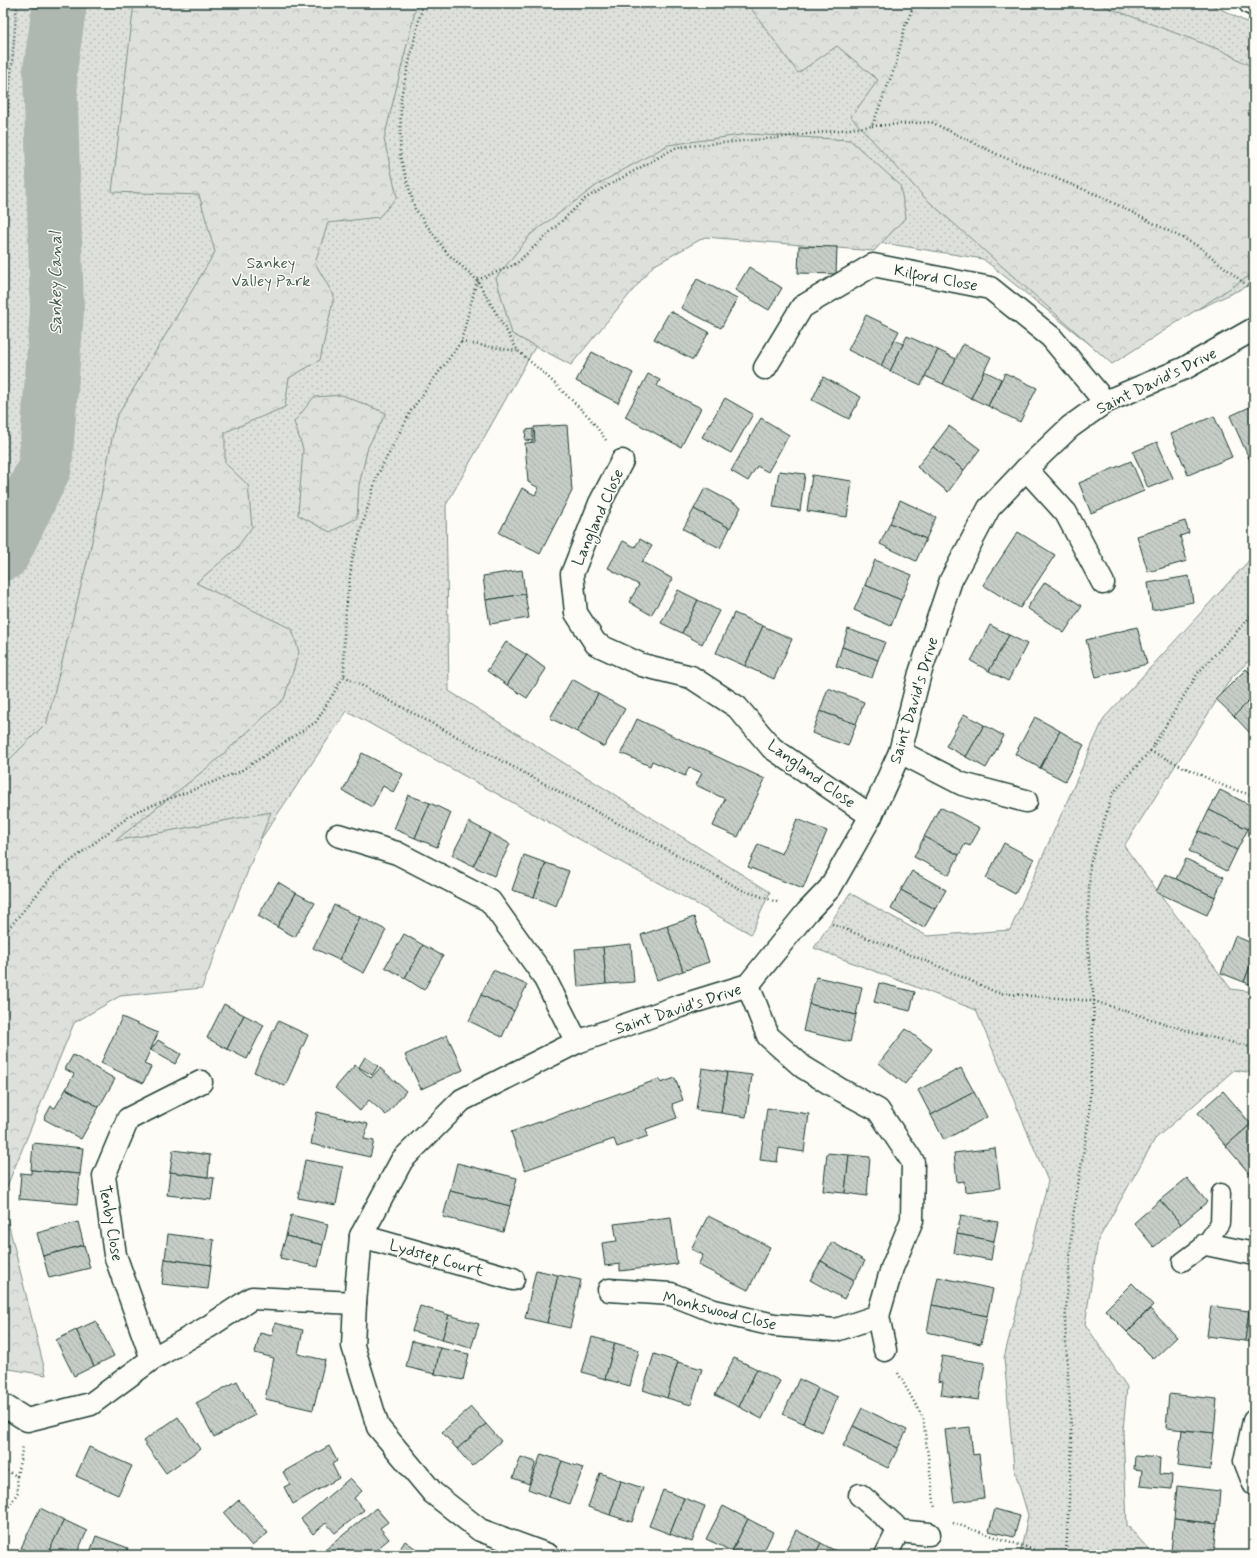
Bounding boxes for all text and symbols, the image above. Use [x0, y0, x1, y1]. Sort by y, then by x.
water label: Sankey Canal [45, 230, 67, 334]
park label: Sankey Valley Park [232, 253, 310, 292]
street label: Kilford Close [892, 260, 979, 299]
street label: Saint David's Drive [1093, 343, 1220, 420]
street label: Langland Close [568, 466, 630, 570]
street label: Saint David's Drive [885, 634, 944, 766]
street label: Langland Close [762, 735, 859, 814]
street label: Saint David's Drive [613, 979, 744, 1040]
street label: Tenby Close [94, 1184, 128, 1263]
street label: Lydstep Court [387, 1235, 487, 1282]
street label: Monkswood Close [661, 1287, 779, 1336]

